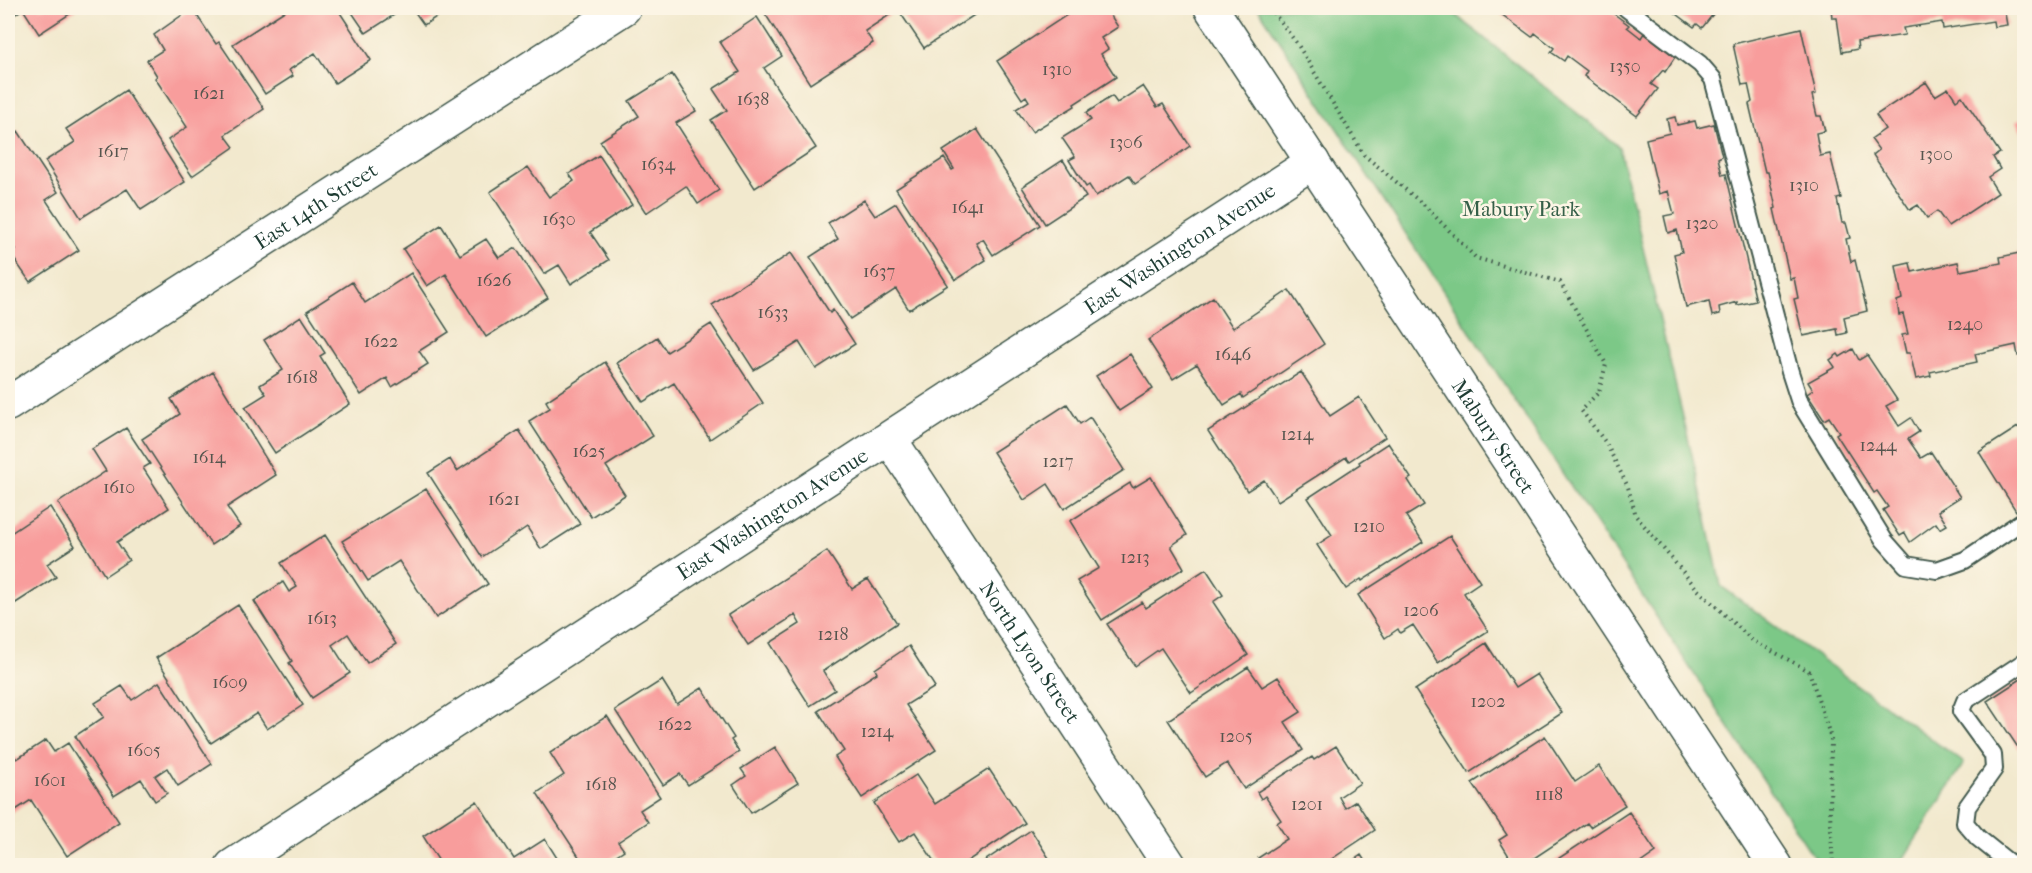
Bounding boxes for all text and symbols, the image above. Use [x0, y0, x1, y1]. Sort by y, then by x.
house number: 1350 [1609, 56, 1641, 77]
house number: 1310 [1042, 59, 1072, 80]
house number: 1621 [193, 83, 225, 104]
house number: 1638 [737, 89, 769, 110]
house number: 1306 [1109, 132, 1143, 153]
house number: 1617 [97, 141, 129, 162]
house number: 1300 [1919, 144, 1953, 165]
house number: 1634 [641, 154, 675, 175]
street label: East 14th Street [250, 157, 382, 254]
house number: 1310 [1789, 175, 1819, 196]
street label: East Washington Avenue [1080, 178, 1280, 320]
house number: 1641 [951, 197, 985, 218]
park label: Mabury Park [1462, 197, 1580, 221]
house number: 1630 [542, 209, 576, 230]
house number: 1320 [1686, 213, 1719, 234]
house number: 1637 [863, 261, 895, 282]
house number: 1626 [476, 270, 512, 291]
house number: 1633 [758, 302, 788, 323]
house number: 1240 [1947, 314, 1983, 335]
house number: 1622 [364, 331, 398, 352]
house number: 1646 [1215, 344, 1251, 365]
house number: 1618 [286, 367, 318, 388]
street label: Mabury Street [1447, 375, 1540, 498]
house number: 1214 [1281, 424, 1314, 445]
house number: 1244 [1859, 435, 1897, 456]
house number: 1625 [572, 441, 606, 462]
street label: East Washington Avenue [672, 443, 873, 585]
house number: 1614 [192, 447, 226, 468]
house number: 1217 [1043, 451, 1074, 472]
house number: 1610 [103, 477, 135, 498]
house number: 1621 [488, 489, 520, 510]
house number: 1210 [1353, 516, 1385, 537]
house number: 1213 [1120, 547, 1150, 568]
street label: North Lyon Street [975, 577, 1085, 728]
house number: 1206 [1403, 600, 1439, 621]
house number: 1613 [307, 608, 337, 629]
house number: 1218 [817, 624, 849, 645]
house number: 1609 [212, 672, 248, 693]
house number: 1202 [1471, 691, 1505, 712]
house number: 1622 [658, 714, 692, 735]
house number: 1214 [861, 721, 894, 742]
house number: 1205 [1219, 726, 1253, 747]
house number: 1605 [127, 740, 161, 761]
house number: 1601 [34, 770, 66, 791]
house number: 1618 [585, 774, 617, 795]
house number: 1118 [1535, 784, 1563, 805]
house number: 1201 [1291, 794, 1323, 815]

